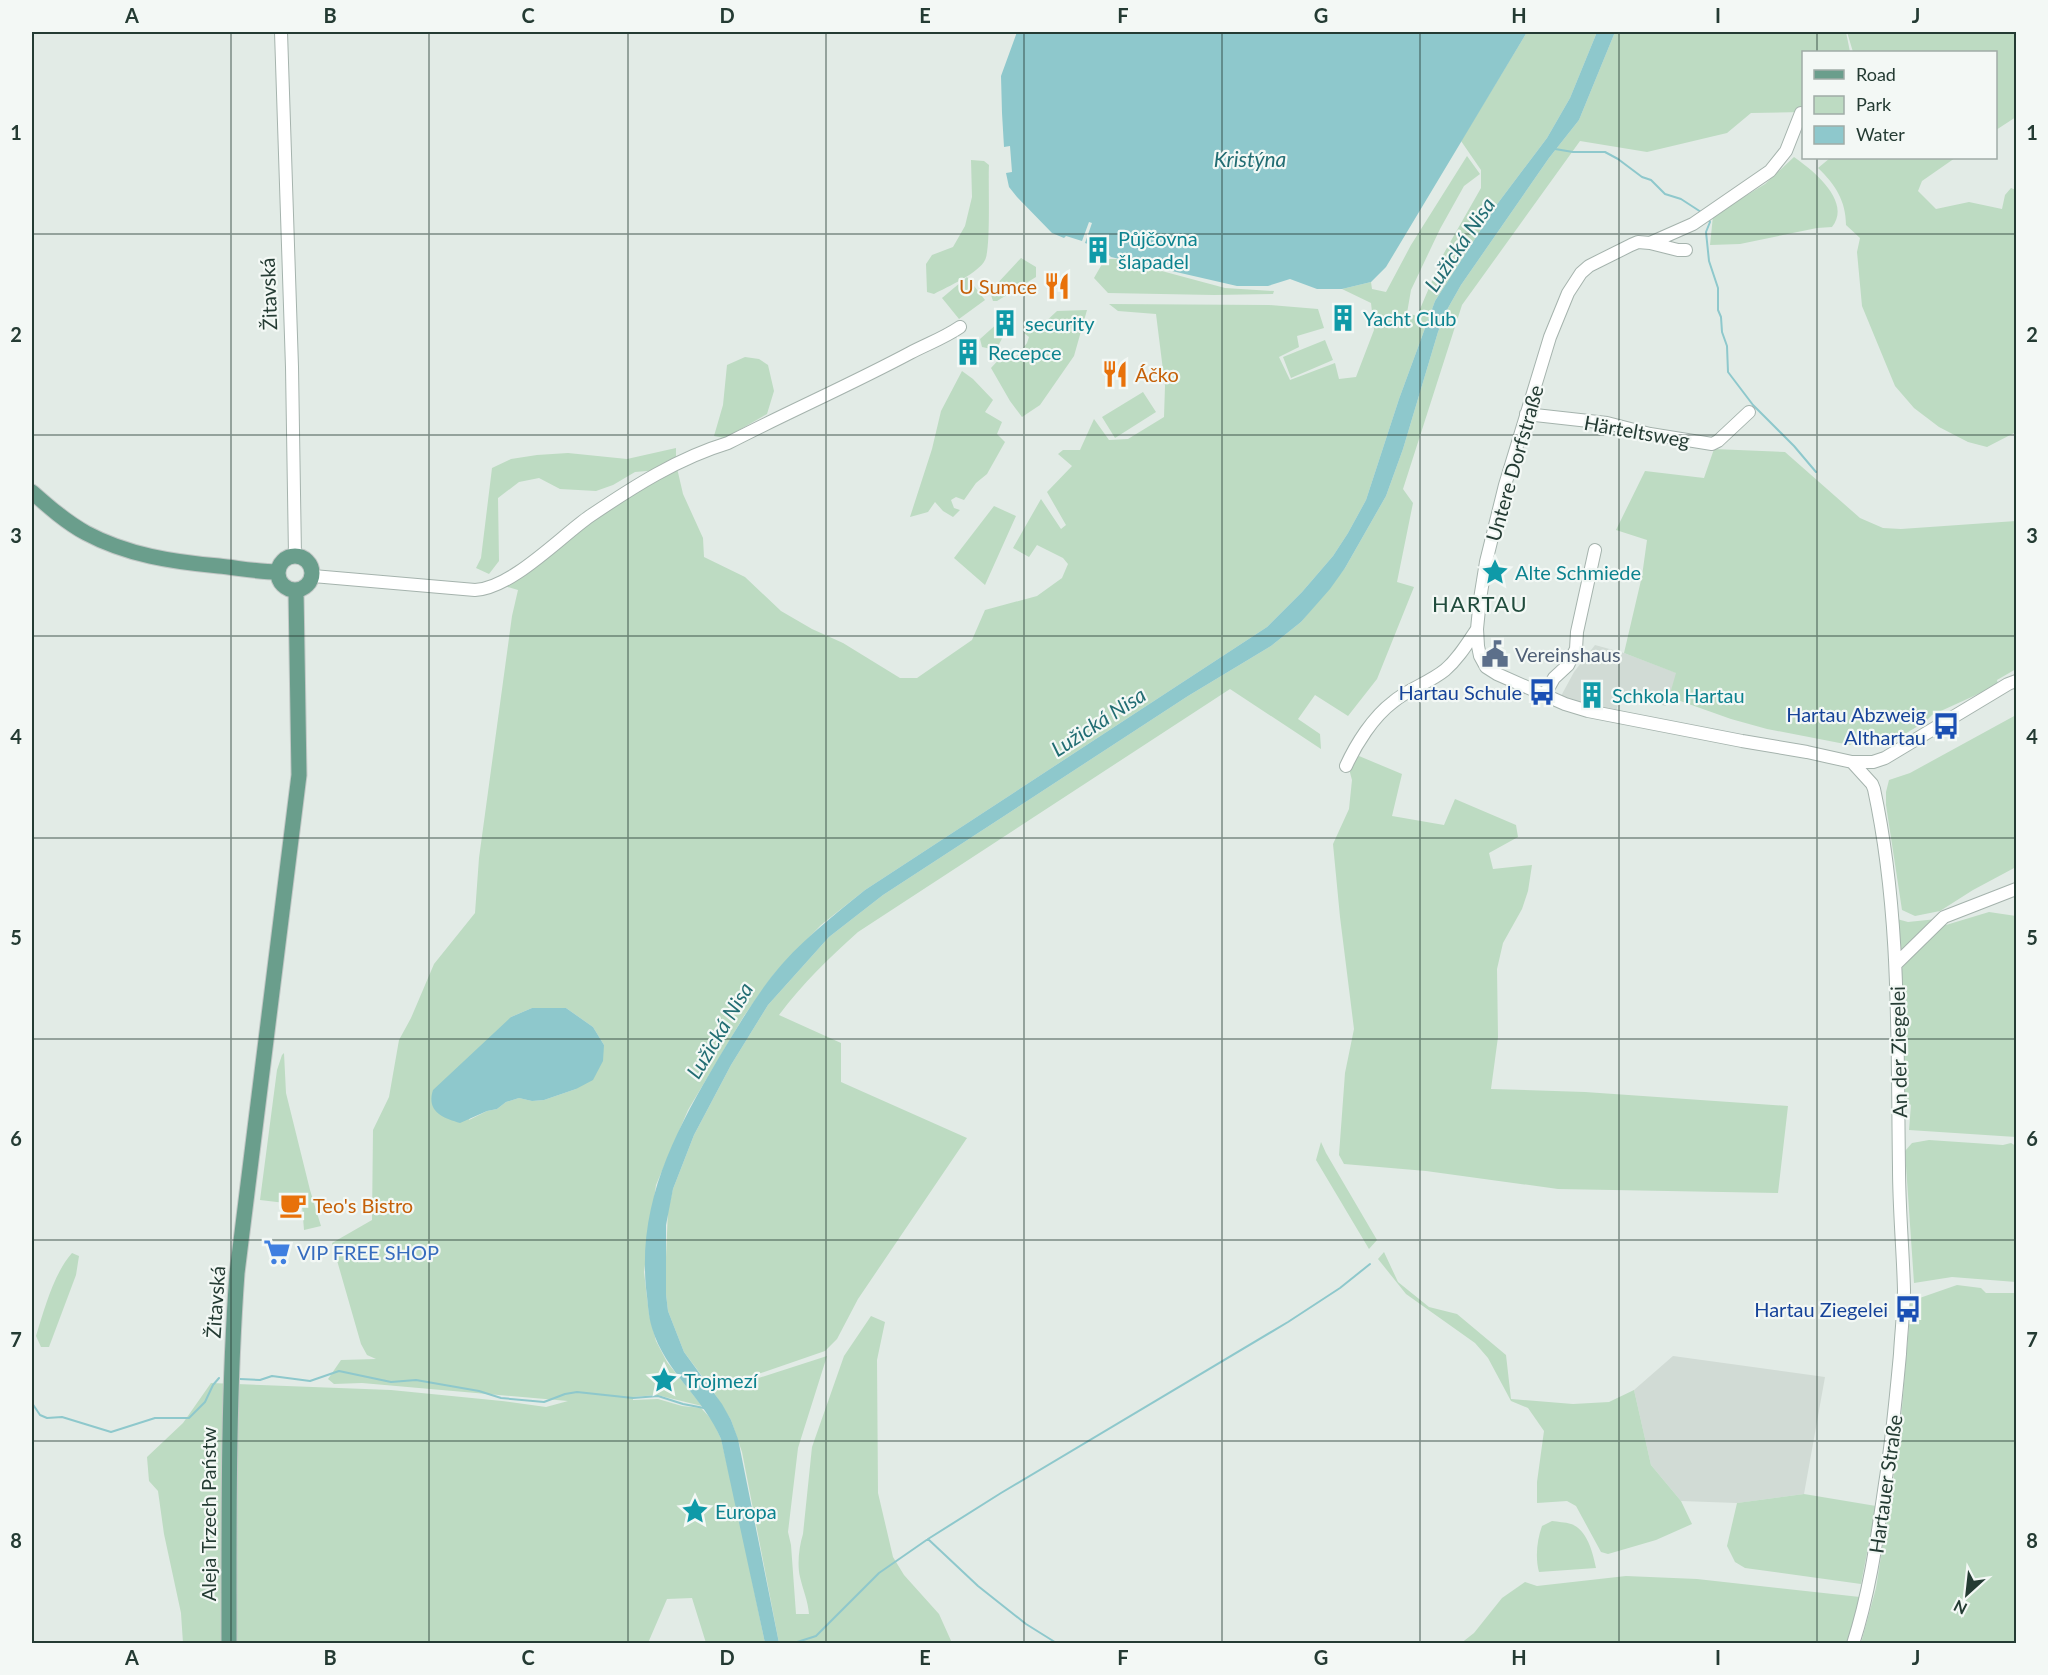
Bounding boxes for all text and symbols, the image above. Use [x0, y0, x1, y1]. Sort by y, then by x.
text: A [124, 3, 139, 27]
text: B [323, 3, 337, 27]
text: C [521, 3, 535, 27]
text: D [719, 3, 735, 27]
text: E [919, 3, 931, 27]
text: F [1117, 3, 1129, 27]
text: G [1314, 3, 1328, 27]
text: H [1511, 3, 1527, 27]
text: I [1715, 3, 1721, 27]
text: J [1912, 3, 1920, 27]
legend [1802, 51, 1997, 159]
text: Road [1856, 63, 1896, 85]
text: Park [1856, 93, 1892, 115]
text: 1 [10, 120, 22, 144]
text: 1 [2026, 120, 2038, 144]
text: Water [1856, 123, 1905, 145]
water label: Kristýna [1214, 146, 1286, 171]
water label: Lužická Nisa [1419, 192, 1499, 296]
place label: Půjčovna šlapadel [1118, 226, 1198, 273]
building icon: Půjčovna šlapadel [1083, 235, 1113, 265]
street label: Žitavská [255, 257, 281, 331]
restaurant icon: U Sumce [1042, 271, 1072, 301]
place label: U Sumce [959, 274, 1037, 298]
building icon: Yacht Club [1328, 303, 1358, 333]
place label: Yacht Club [1363, 306, 1457, 330]
building icon: security [990, 308, 1020, 338]
place label: security [1025, 311, 1095, 335]
text: 2 [10, 322, 22, 346]
text: 2 [2026, 322, 2038, 346]
building icon: Recepce [953, 337, 983, 367]
place label: Recepce [988, 340, 1062, 364]
restaurant icon: Áčko [1100, 359, 1130, 389]
place label: Áčko [1135, 362, 1179, 386]
street label: Untere Dorfstraße [1480, 382, 1548, 544]
street label: Härteltsweg [1582, 410, 1692, 452]
text: 3 [10, 523, 22, 547]
text: 3 [2026, 523, 2038, 547]
place icon: Alte Schmiede [1480, 557, 1510, 587]
place label: Alte Schmiede [1515, 560, 1641, 584]
district label: HARTAU [1432, 590, 1528, 617]
public building icon: Vereinshaus [1480, 639, 1510, 669]
place label: Vereinshaus [1515, 642, 1621, 666]
bus stop icon: Hartau Schule [1527, 677, 1557, 707]
place label: Hartau Schule [1399, 680, 1522, 704]
building icon: Schkola Hartau [1577, 680, 1607, 710]
water label: Lužická Nisa [1046, 681, 1150, 761]
place label: Schkola Hartau [1612, 683, 1745, 707]
place label: Hartau Abzweig Althartau [1786, 702, 1926, 749]
bus stop icon: Hartau Abzweig Althartau [1931, 711, 1961, 741]
text: 4 [10, 724, 22, 748]
text: 4 [2026, 724, 2038, 748]
text: 5 [10, 925, 22, 949]
text: 5 [2026, 925, 2038, 949]
water label: Lužická Nisa [681, 977, 757, 1083]
street label: An der Ziegelei [1885, 986, 1911, 1118]
text: 6 [10, 1126, 22, 1150]
text: 6 [2026, 1126, 2038, 1150]
cafe icon: Teo's Bistro [278, 1190, 308, 1220]
place label: Teo's Bistro [313, 1193, 413, 1217]
supermarket icon: VIP FREE SHOP [262, 1237, 292, 1267]
place label: VIP FREE SHOP [297, 1240, 439, 1264]
street label: Žitavská [200, 1265, 230, 1339]
bus stop icon: Hartau Ziegelei [1893, 1294, 1923, 1324]
place label: Hartau Ziegelei [1754, 1297, 1888, 1321]
text: 7 [10, 1327, 22, 1351]
text: 7 [2026, 1327, 2038, 1351]
place icon: Trojmezí [649, 1365, 679, 1395]
place label: Trojmezí [684, 1368, 759, 1392]
street label: Hartauer Straße [1863, 1413, 1907, 1555]
street label: Aleja Trzech Państw [196, 1426, 220, 1601]
place icon: Europa [680, 1496, 710, 1526]
place label: Europa [715, 1499, 777, 1523]
text: 8 [10, 1528, 22, 1552]
text: 8 [2026, 1528, 2038, 1552]
north arrow [1937, 1564, 1997, 1624]
text: N [1950, 1597, 1970, 1619]
text: A [124, 1645, 139, 1669]
text: B [323, 1645, 337, 1669]
text: C [521, 1645, 535, 1669]
text: D [719, 1645, 735, 1669]
text: E [919, 1645, 931, 1669]
text: F [1117, 1645, 1129, 1669]
text: G [1314, 1645, 1328, 1669]
text: H [1511, 1645, 1527, 1669]
text: I [1715, 1645, 1721, 1669]
text: J [1912, 1645, 1920, 1669]

